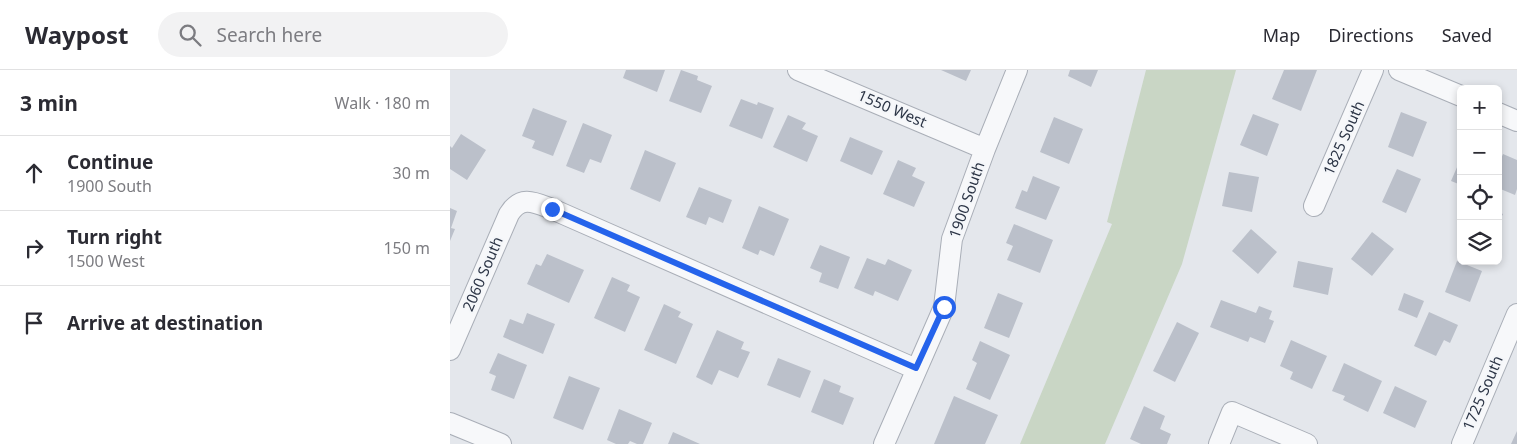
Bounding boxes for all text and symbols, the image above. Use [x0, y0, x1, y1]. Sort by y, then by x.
search box [158, 12, 508, 57]
text: Waypost [25, 18, 128, 51]
icon: search [176, 21, 204, 49]
text: Search here [216, 22, 322, 48]
text: Map [1263, 23, 1300, 47]
text: Directions [1328, 23, 1414, 47]
text: Saved [1442, 23, 1492, 47]
street label: 1550 West [855, 85, 930, 132]
map controls [1457, 85, 1502, 265]
button: + [1457, 85, 1502, 130]
text: 3 min [20, 89, 78, 117]
text: Walk · 180 m [335, 92, 430, 114]
street label: 1825 South [1318, 97, 1368, 178]
button: − [1457, 130, 1502, 175]
text: Continue [67, 149, 153, 175]
icon: ahead [20, 159, 48, 187]
street label: 1900 South [944, 159, 988, 241]
text: 30 m [393, 162, 430, 184]
text: 1900 South [67, 175, 152, 197]
button: locate [1457, 175, 1502, 220]
route end [541, 198, 564, 221]
button: layers [1457, 220, 1502, 265]
text: Turn right [67, 224, 162, 250]
street label: 2060 South [457, 233, 507, 314]
icon: right [20, 234, 48, 262]
text: 150 m [383, 237, 430, 259]
text: 1500 West [67, 250, 145, 272]
route start [933, 296, 956, 319]
icon: arrive [20, 309, 48, 337]
text: Arrive at destination [67, 310, 263, 336]
street label: 1725 South [1457, 352, 1507, 433]

